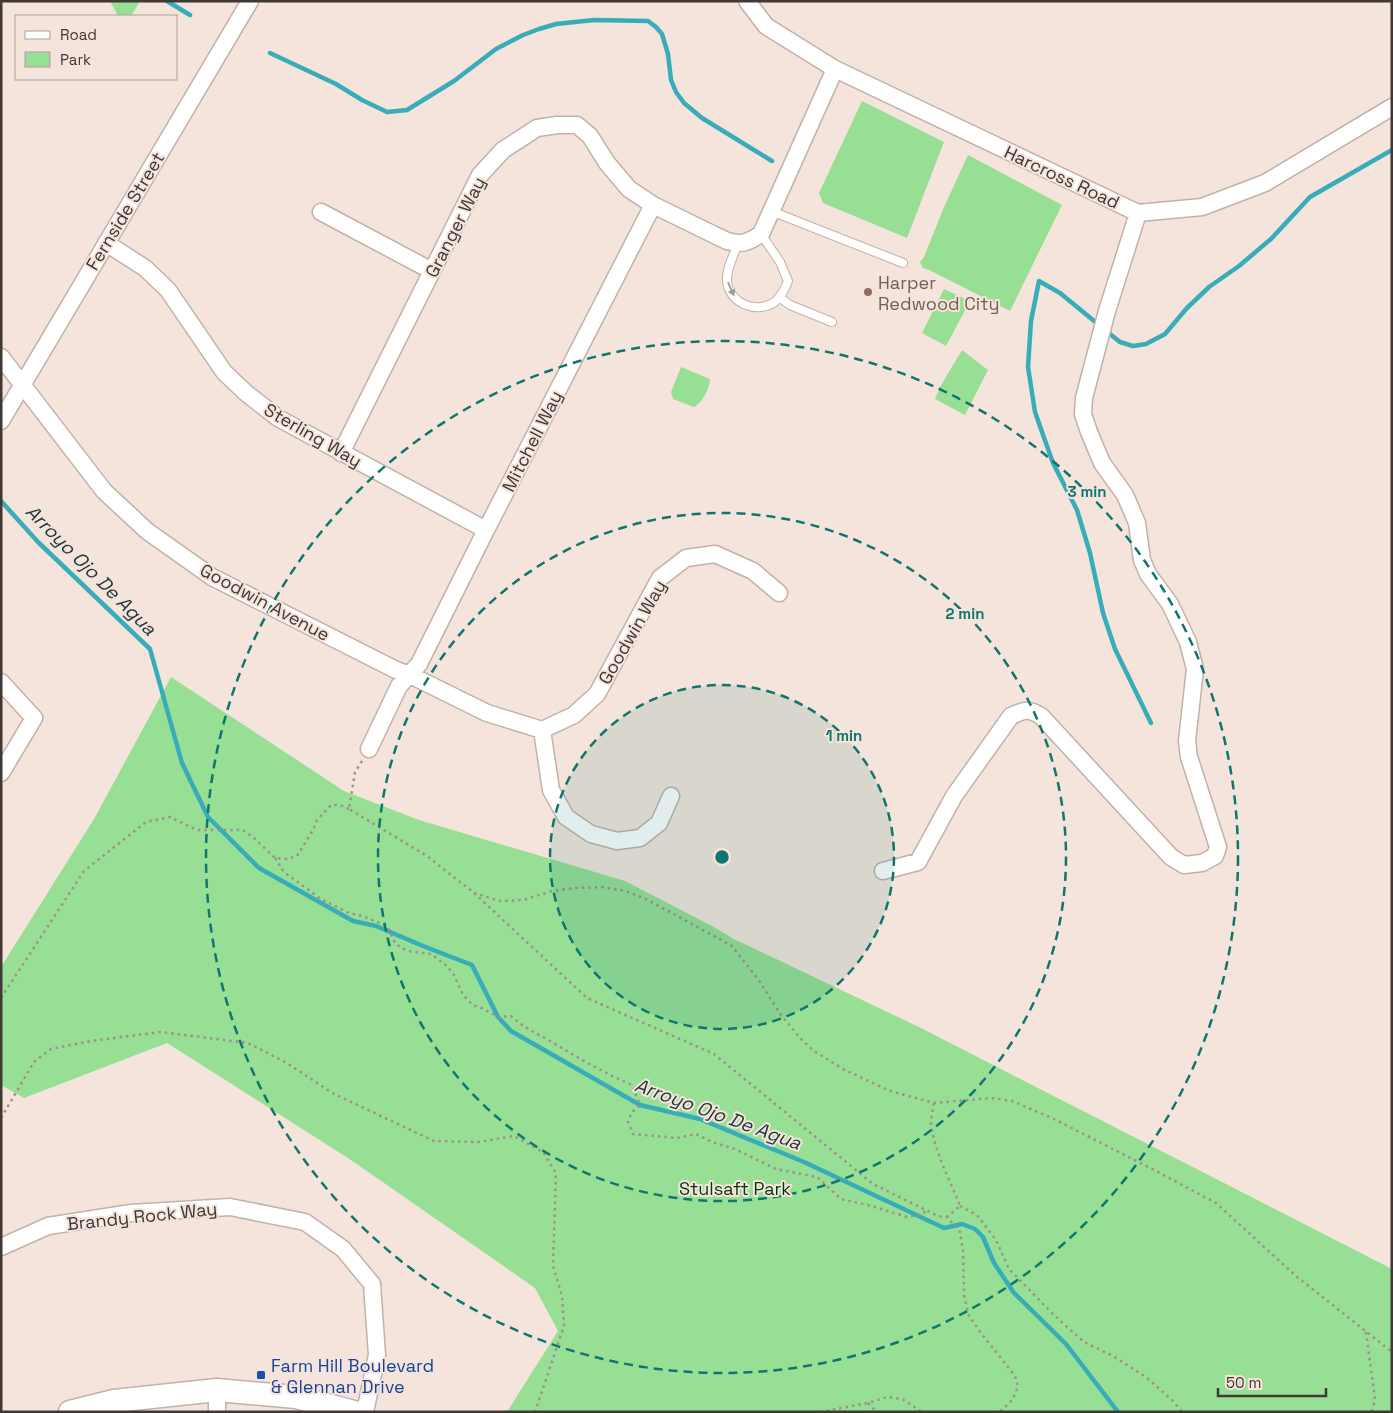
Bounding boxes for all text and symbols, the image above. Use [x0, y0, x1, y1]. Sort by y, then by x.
legend [15, 15, 178, 80]
text: Road [60, 25, 97, 44]
text: Park [60, 50, 91, 69]
street label: Harcross Road [1001, 140, 1123, 214]
street label: Fernside Street [81, 148, 169, 274]
street label: Granger Way [420, 173, 490, 281]
place label: Harper Redwood City [878, 271, 1000, 315]
one-way arrow [726, 282, 735, 297]
marker: Harper Redwood City [862, 286, 874, 298]
street label: Mitchell Way [497, 387, 567, 495]
street label: Sterling Way [260, 398, 366, 472]
text: 3 min [1068, 482, 1106, 501]
water label: Arroyo Ojo De Agua [20, 499, 162, 641]
street label: Goodwin Avenue [196, 558, 334, 646]
street label: Goodwin Way [593, 576, 671, 688]
text: 2 min [946, 604, 984, 623]
text: 1 min [826, 726, 862, 745]
centre of rings [713, 848, 731, 866]
water label: Arroyo Ojo De Agua [631, 1072, 805, 1156]
park label: Stulsaft Park [679, 1177, 791, 1200]
street label: Brandy Rock Way [66, 1197, 218, 1235]
place label: Farm Hill Boulevard & Glennan Drive [271, 1354, 434, 1398]
scale bar [1218, 1366, 1326, 1398]
marker: Farm Hill Boulevard & Glennan Drive [255, 1369, 267, 1381]
text: 50 m [1226, 1373, 1261, 1392]

